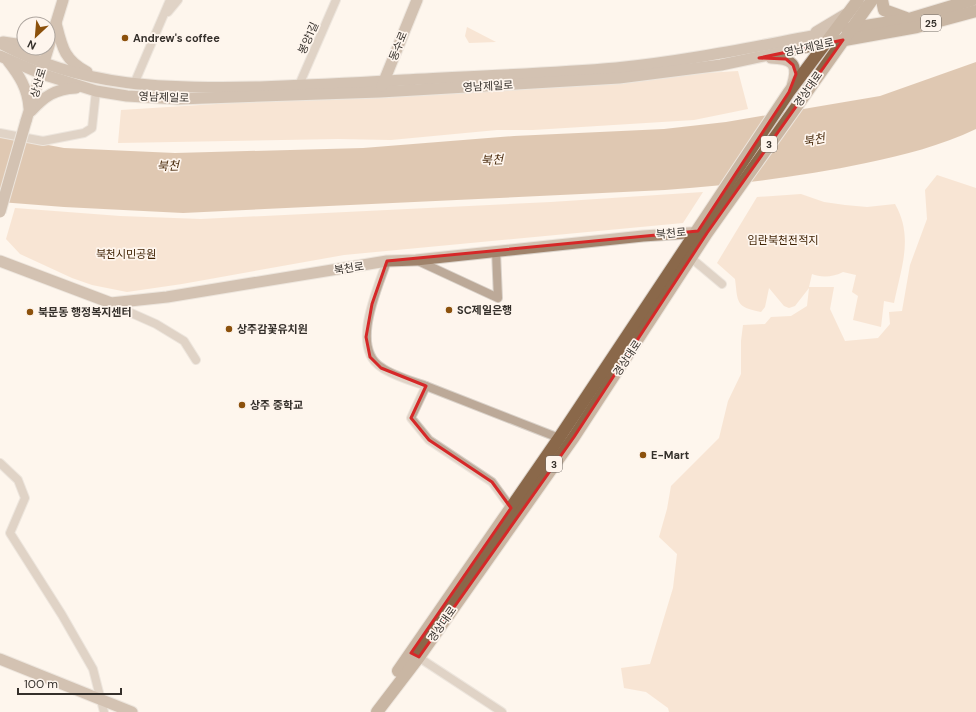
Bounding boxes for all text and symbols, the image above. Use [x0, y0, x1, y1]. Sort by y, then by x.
road number: 25 [921, 15, 941, 31]
north arrow [16, 16, 56, 56]
street label: 봉양1길 [295, 20, 321, 56]
street label: 동수로 [386, 29, 410, 63]
place label: Andrew's coffee [133, 31, 220, 45]
marker: Andrew's coffee [120, 33, 130, 43]
street label: 영남제일로 [783, 35, 835, 59]
text: N [25, 37, 38, 53]
street label: 상산로 [27, 66, 49, 100]
street label: 경상대로 [791, 68, 825, 110]
street label: 영남제일로 [462, 78, 514, 94]
street label: 영남제일로 [138, 89, 190, 105]
water label: 북천 [802, 130, 828, 150]
road number: 3 [761, 136, 777, 152]
water label: 북천 [481, 152, 505, 168]
water label: 북천 [157, 158, 181, 174]
street label: 북천로 [655, 225, 687, 241]
park label: 임란북천전적지 [748, 233, 818, 247]
park label: 북천시민공원 [96, 247, 156, 261]
street label: 북천로 [333, 259, 365, 277]
place label: SC제일은행 [457, 303, 512, 317]
place label: 북문동 행정복지센터 [38, 305, 132, 319]
marker: SC제일은행 [444, 305, 454, 315]
marker: 북문동 행정복지센터 [25, 307, 35, 317]
place label: 상주감꽃유치원 [237, 322, 308, 336]
marker: 상주감꽃유치원 [224, 324, 234, 334]
street label: 경상대로 [610, 337, 644, 379]
place label: 상주 중학교 [250, 398, 303, 412]
marker: 상주 중학교 [237, 400, 247, 410]
place label: E-Mart [651, 448, 689, 462]
marker: E-Mart [638, 450, 648, 460]
road number: 3 [546, 456, 562, 472]
street label: 경상대로 [425, 603, 459, 645]
scale bar [18, 670, 121, 696]
text: 100 m [24, 676, 58, 692]

